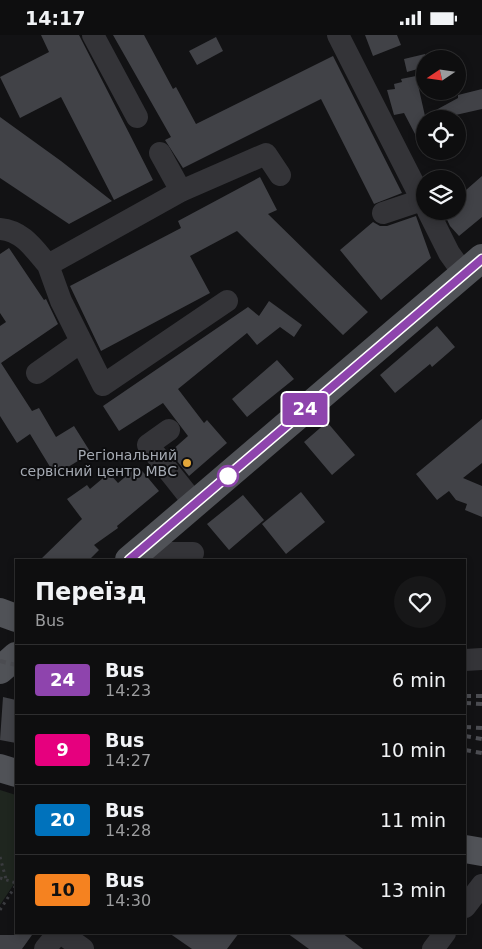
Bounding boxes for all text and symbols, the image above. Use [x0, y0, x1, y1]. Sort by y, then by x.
text: 14:17 [25, 7, 85, 29]
north arrow [416, 50, 466, 100]
map controls [416, 50, 466, 220]
button: locate [416, 110, 466, 160]
button: layers [416, 170, 466, 220]
line badge: 24 [282, 393, 328, 425]
text: 24 [292, 398, 318, 419]
place label: Регіональний сервісний центр МВС [20, 447, 177, 479]
marker: Регіональний сервісний центр МВС [181, 457, 193, 469]
unlabelled marker [217, 465, 239, 487]
button: heart [394, 576, 446, 628]
text: Переїзд [35, 578, 146, 606]
text: Bus [35, 611, 64, 630]
text: Bus [105, 659, 144, 681]
text: 24 [50, 669, 75, 690]
text: 6 min [392, 669, 446, 691]
text: 14:23 [105, 681, 151, 700]
text: Bus [105, 729, 144, 751]
text: 9 [56, 739, 69, 760]
text: 10 min [380, 739, 446, 761]
text: 14:27 [105, 751, 151, 770]
text: Bus [105, 799, 144, 821]
text: 20 [50, 809, 75, 830]
text: 11 min [380, 809, 446, 831]
text: 14:28 [105, 821, 151, 840]
text: Bus [105, 869, 144, 891]
text: 10 [50, 879, 75, 900]
text: 13 min [380, 879, 446, 901]
text: 14:30 [105, 891, 151, 910]

